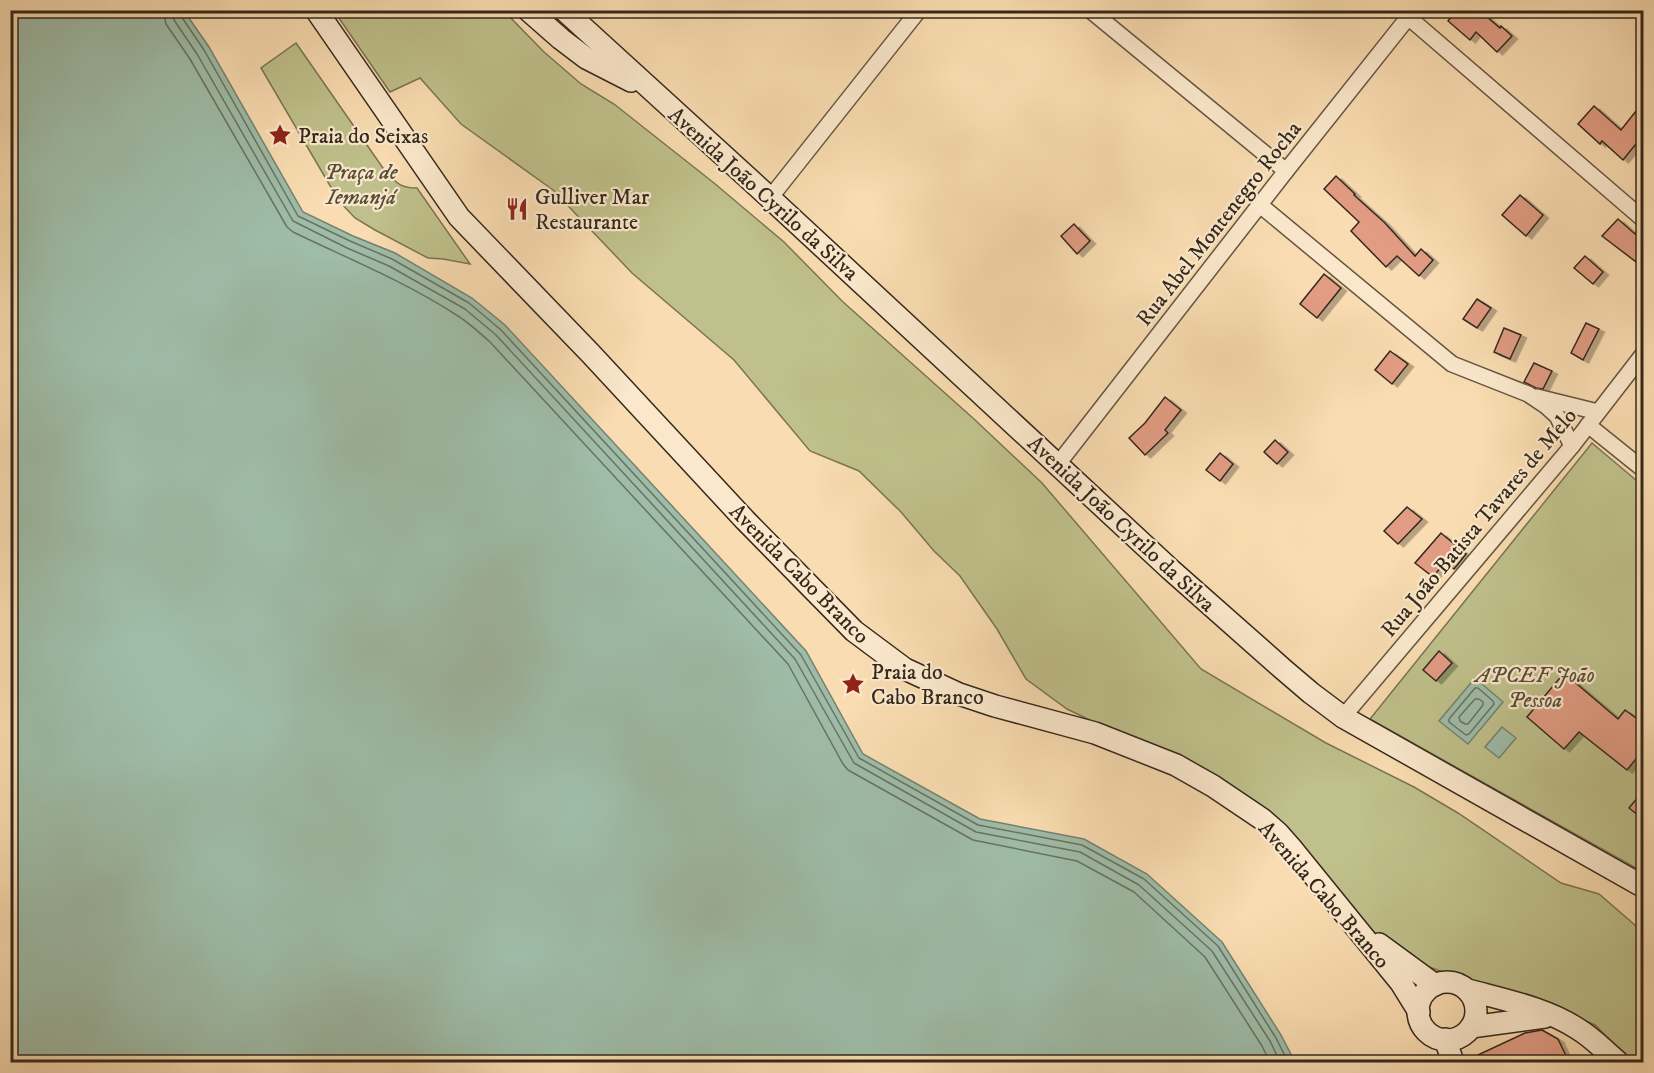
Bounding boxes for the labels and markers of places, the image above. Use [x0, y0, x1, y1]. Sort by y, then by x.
place icon: Praia do Seixas [267, 122, 293, 148]
place label: Praia do Seixas [298, 123, 428, 150]
place label: Gulliver Mar Restaurante [535, 184, 650, 236]
restaurant icon: Gulliver Mar Restaurante [504, 196, 530, 222]
place label: Praia do Cabo Branco [871, 659, 984, 711]
place icon: Praia do Cabo Branco [840, 671, 866, 697]

